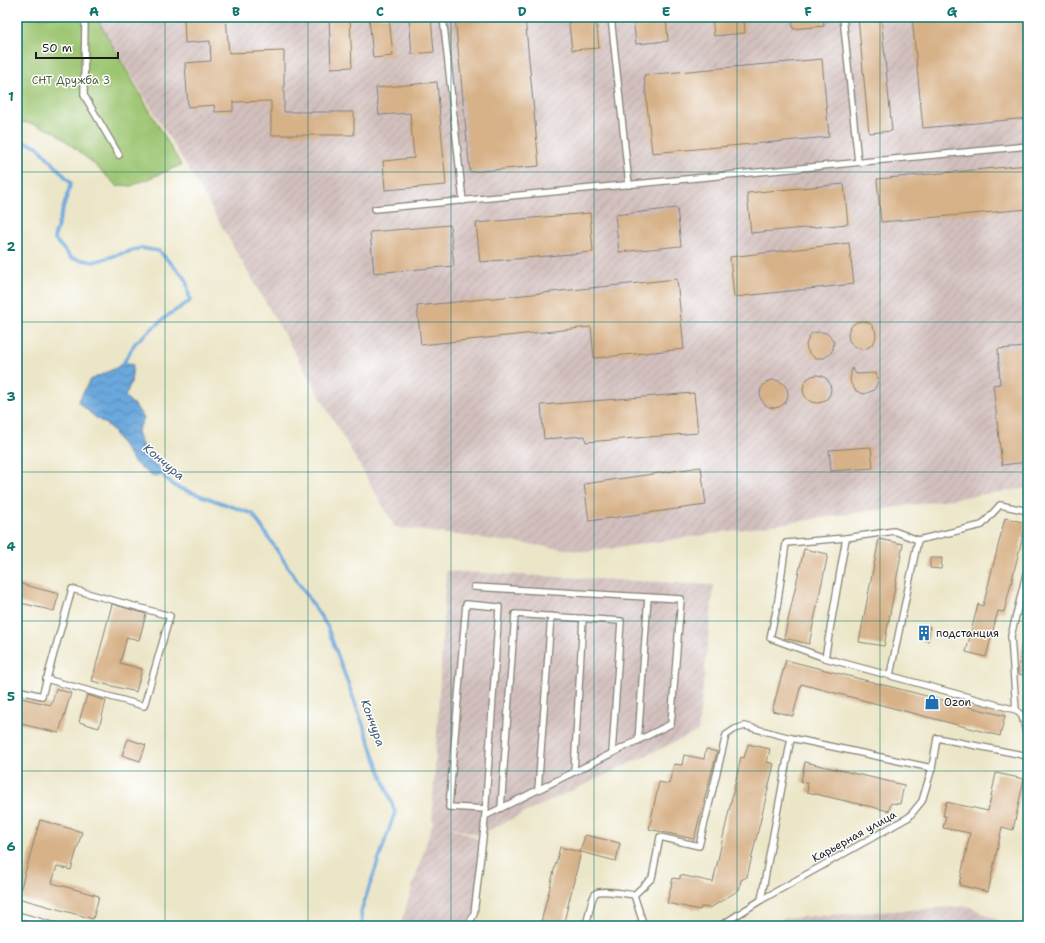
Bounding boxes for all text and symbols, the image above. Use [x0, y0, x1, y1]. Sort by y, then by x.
text: A [89, 3, 99, 20]
text: B [232, 3, 240, 20]
text: C [376, 3, 384, 20]
text: D [517, 3, 527, 20]
text: E [662, 3, 671, 20]
text: F [804, 3, 812, 20]
text: G [947, 3, 958, 20]
scale bar [36, 34, 118, 60]
text: 50 m [42, 40, 72, 56]
park label: СНТ Дружба 3 [32, 73, 110, 88]
text: 1 [8, 88, 14, 105]
text: 2 [6, 238, 16, 255]
text: 3 [6, 388, 16, 405]
water label: Кончура [140, 440, 188, 484]
text: 4 [6, 538, 16, 555]
building icon: подстанция [915, 624, 933, 642]
place label: подстанция [936, 626, 999, 641]
text: 5 [7, 688, 15, 705]
shop icon: Ozon [923, 693, 941, 711]
place label: Ozon [944, 695, 972, 710]
water label: Кончура [357, 697, 389, 749]
street label: Карьерная улица [809, 807, 899, 866]
text: 6 [6, 838, 16, 855]

